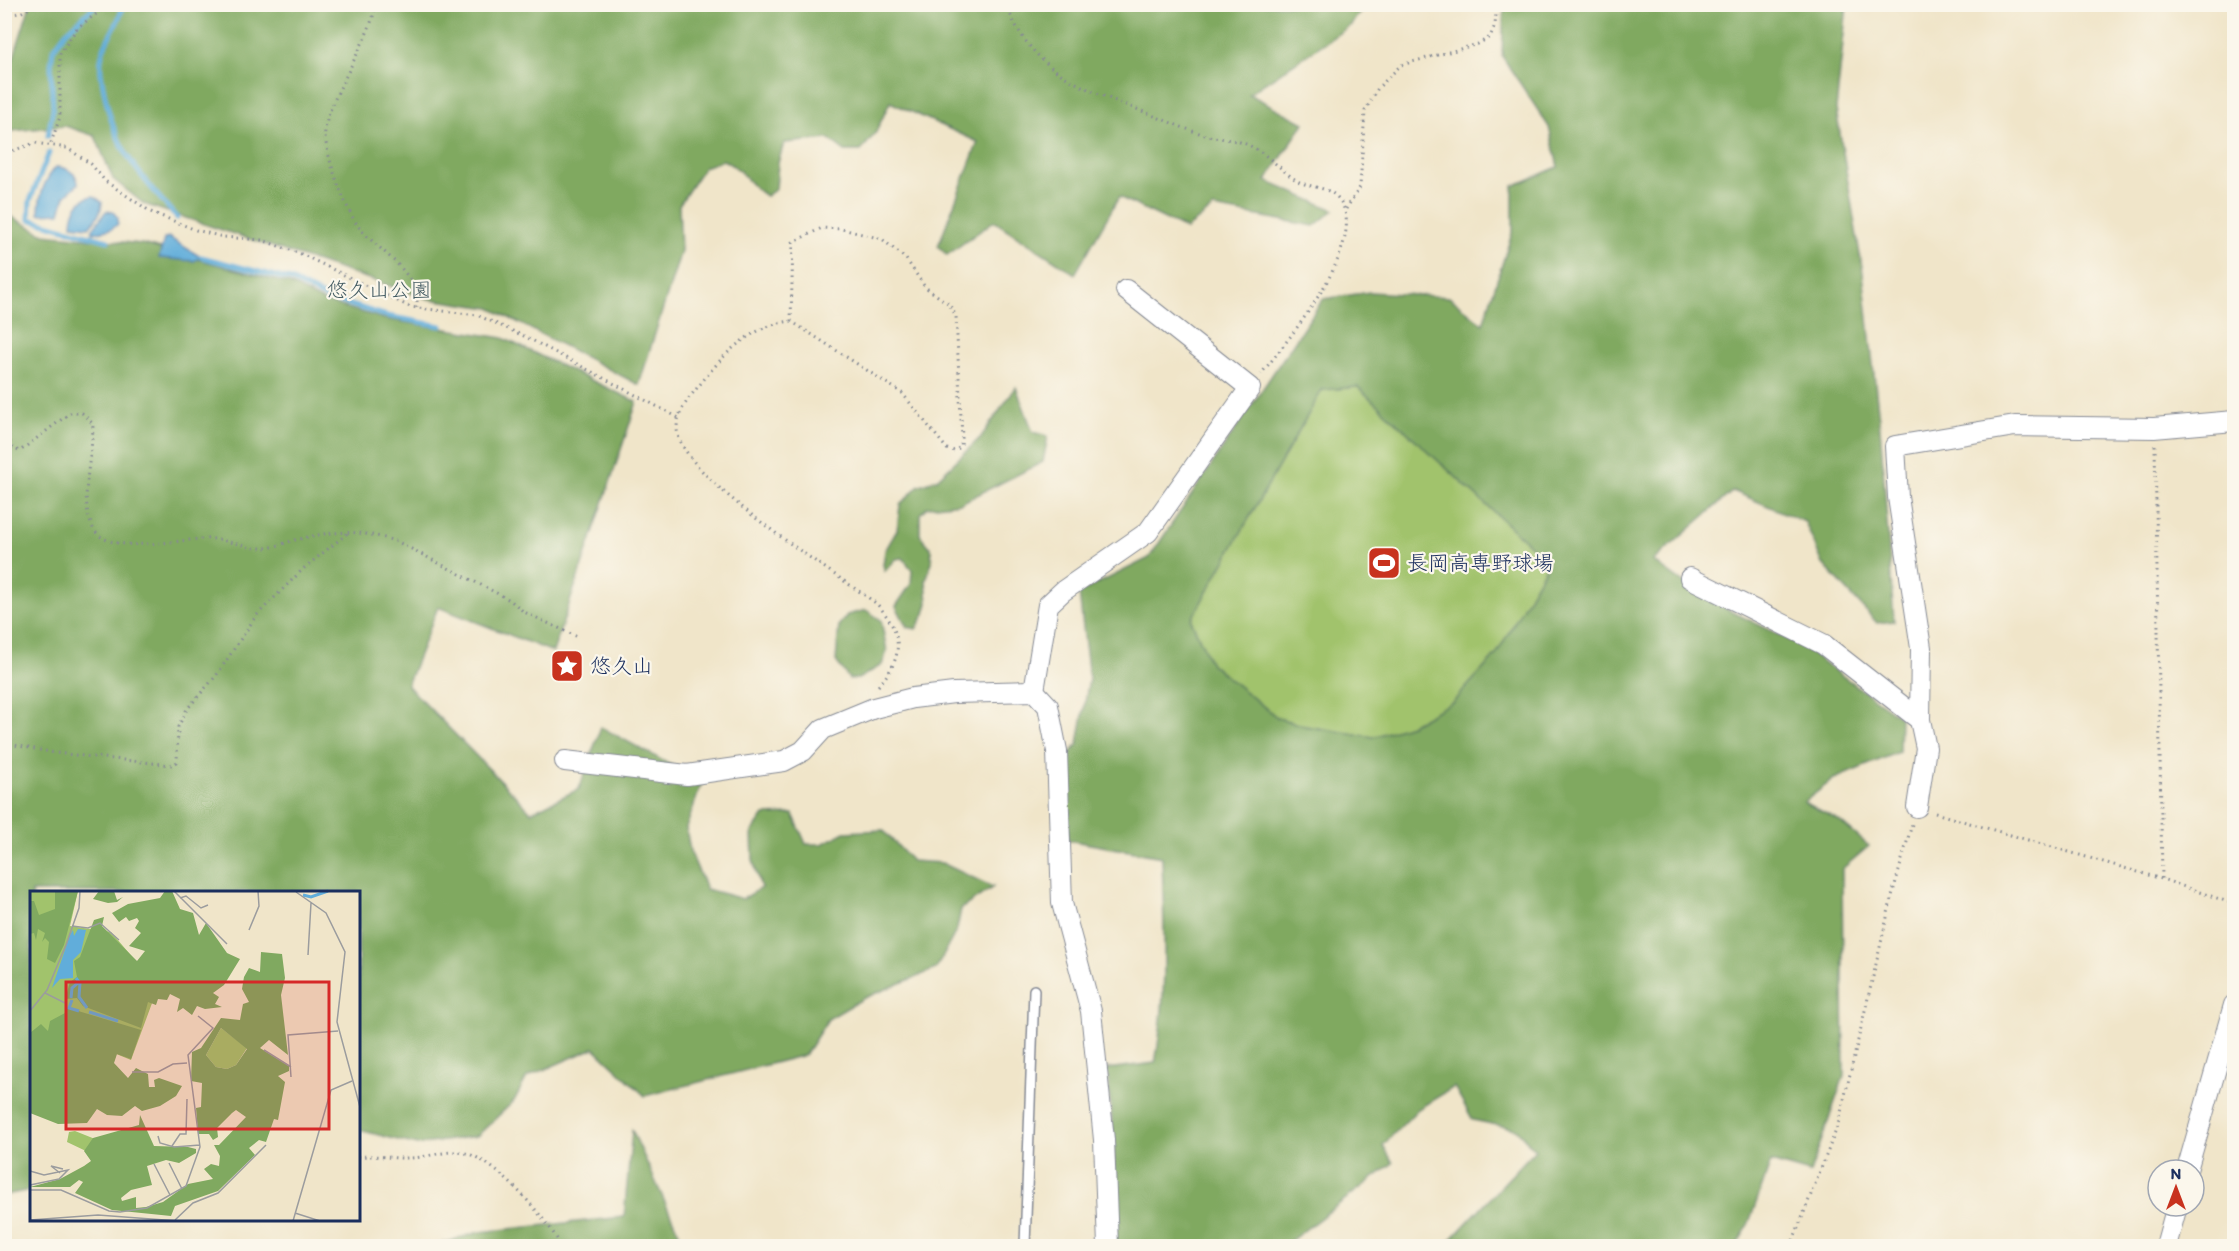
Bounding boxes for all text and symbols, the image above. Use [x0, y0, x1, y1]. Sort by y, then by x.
park label: 悠久山公園 [327, 277, 432, 302]
sports icon: 長岡高専野球場 [1366, 545, 1402, 581]
place label: 長岡高専野球場 [1407, 550, 1554, 575]
place icon: 悠久山 [549, 648, 585, 684]
place label: 悠久山 [590, 653, 653, 678]
inset map [30, 891, 360, 1221]
north arrow [2146, 1158, 2206, 1218]
text: N [2171, 1164, 2181, 1183]

